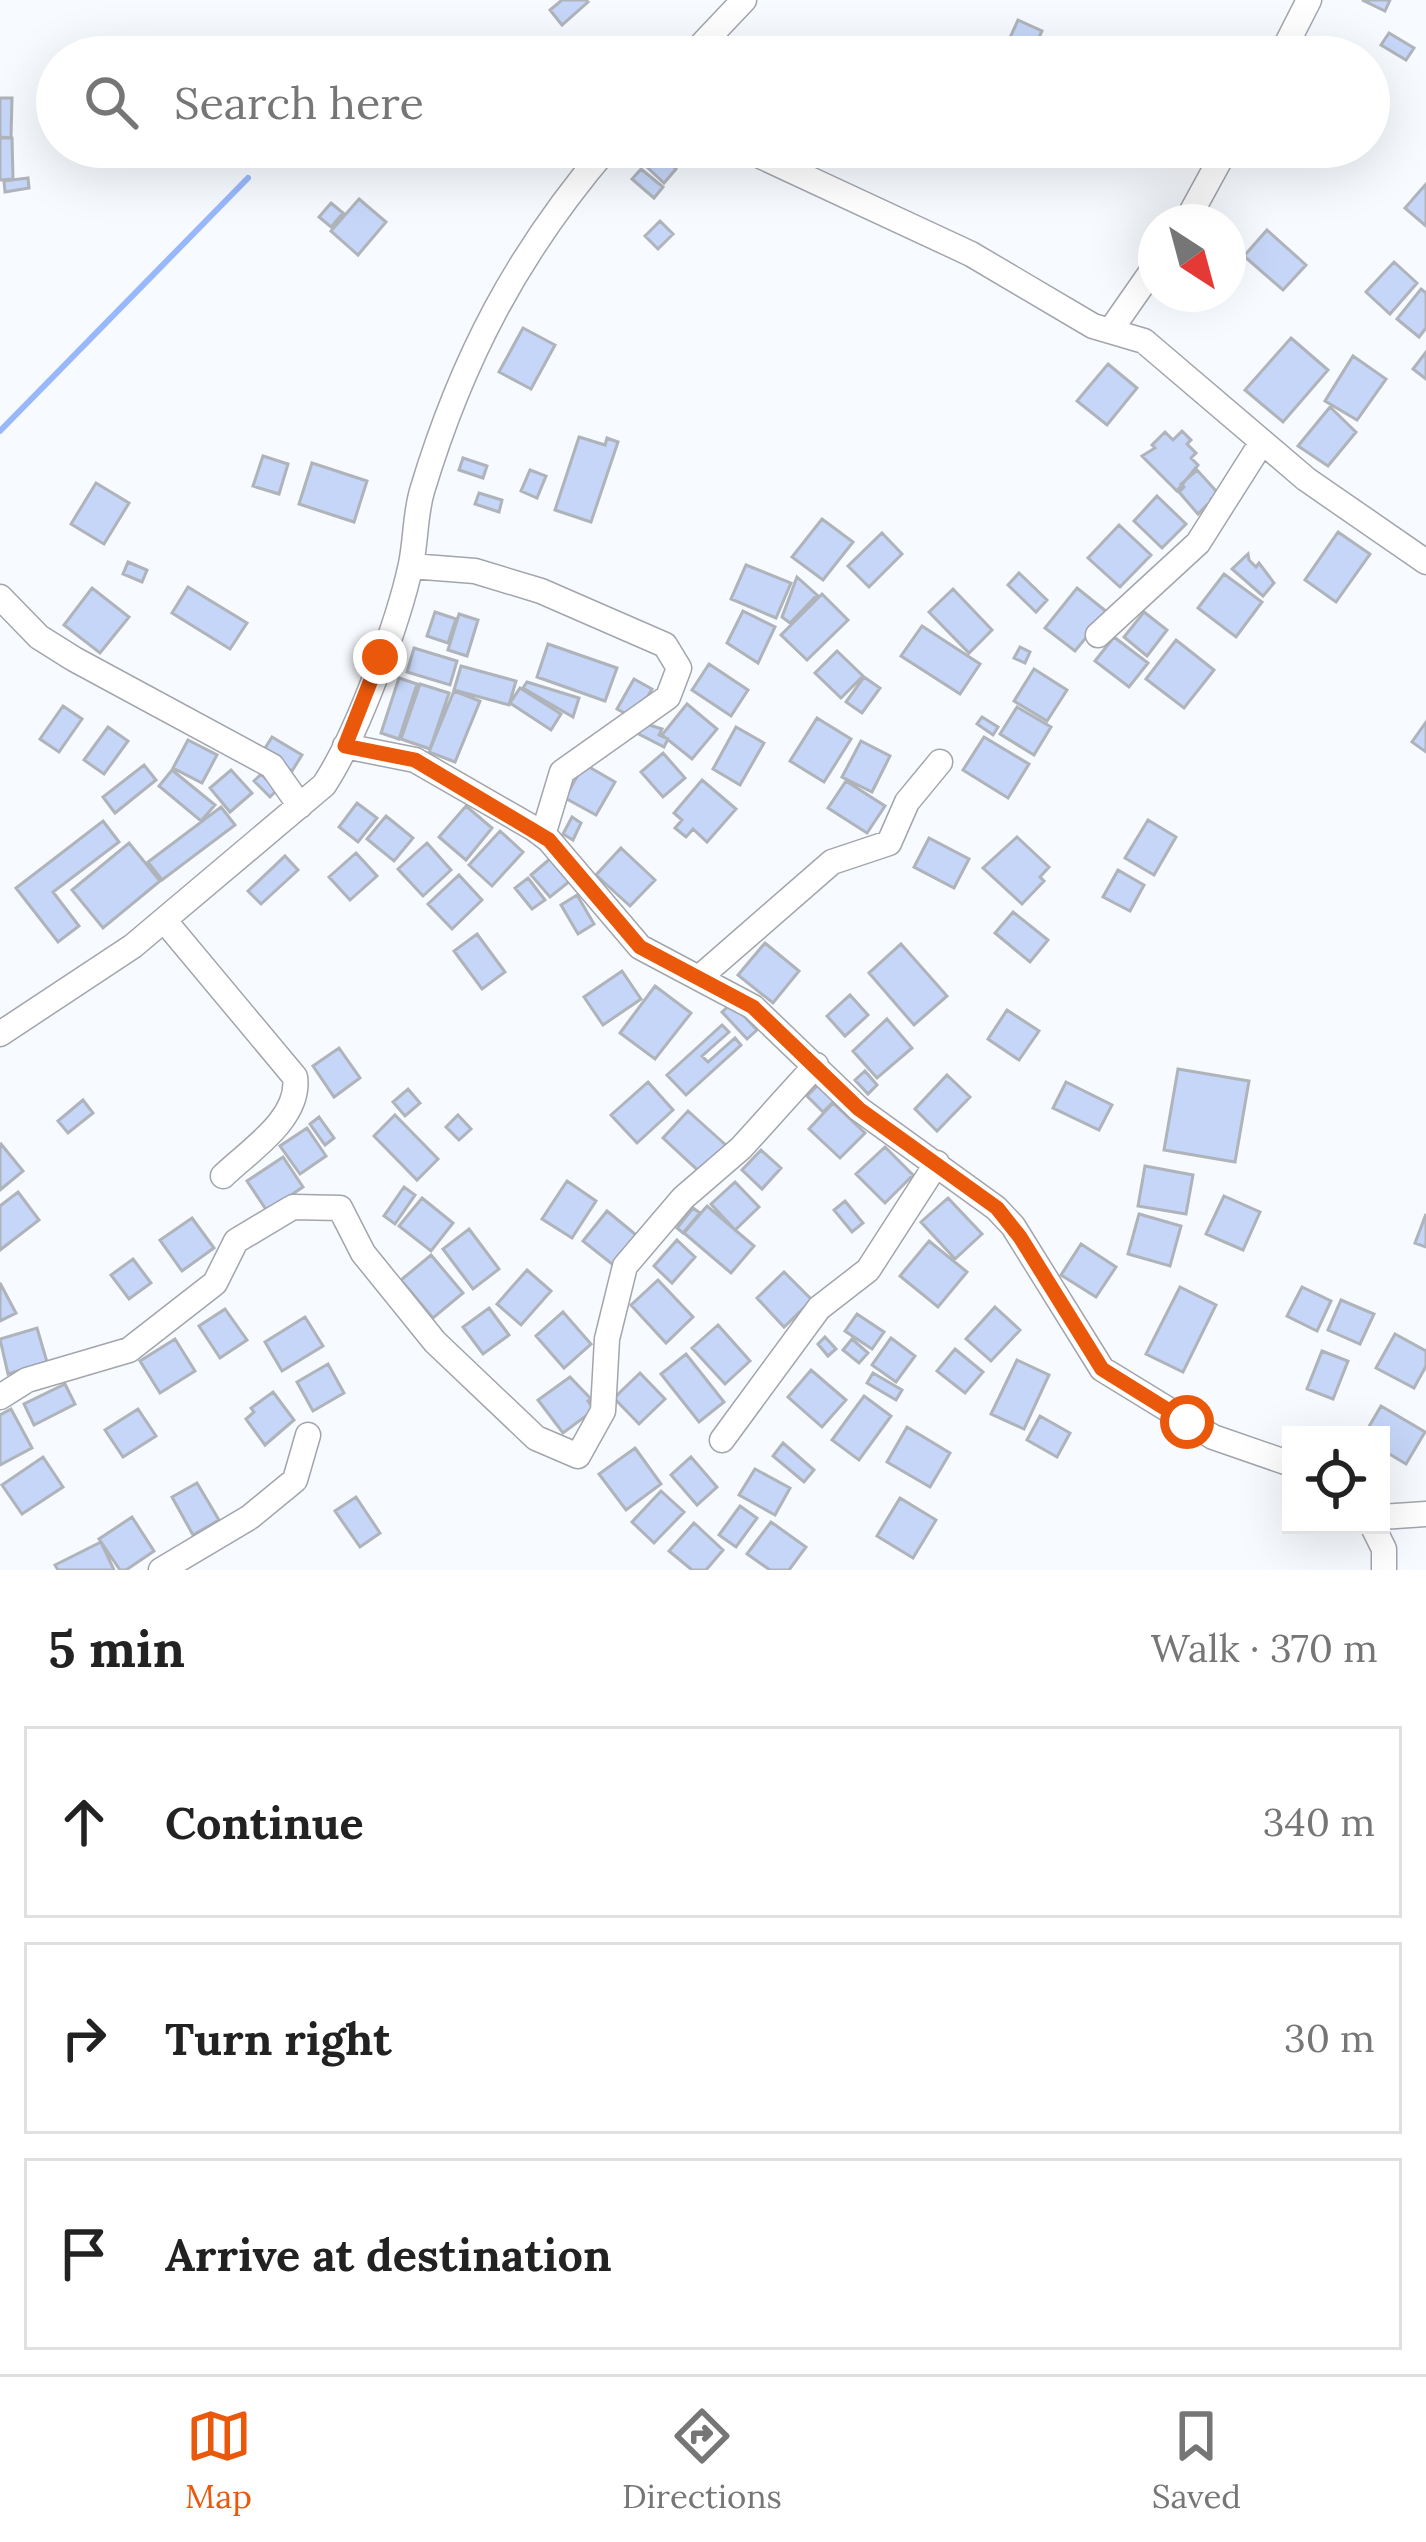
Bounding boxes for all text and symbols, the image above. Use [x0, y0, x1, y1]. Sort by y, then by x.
search box [36, 36, 1390, 168]
icon: search [78, 69, 144, 135]
text: Search here [174, 74, 424, 131]
north arrow [1138, 204, 1246, 312]
route end [353, 630, 407, 684]
route start [1160, 1395, 1214, 1449]
map controls [1282, 1426, 1390, 1534]
button: locate [1282, 1426, 1390, 1534]
text: 5 min [48, 1616, 185, 1681]
text: Walk · 370 m [1151, 1623, 1378, 1673]
icon: ahead [51, 1789, 117, 1855]
text: Continue [165, 1794, 364, 1851]
text: 340 m [1263, 1797, 1375, 1847]
icon: right [51, 2005, 117, 2071]
text: Turn right [165, 2010, 392, 2067]
text: 30 m [1284, 2013, 1375, 2063]
icon: arrive [51, 2221, 117, 2287]
text: Arrive at destination [165, 2226, 612, 2283]
tab: Map [185, 2403, 252, 2517]
tab: Directions [622, 2403, 782, 2517]
tab: Saved [1152, 2403, 1241, 2517]

